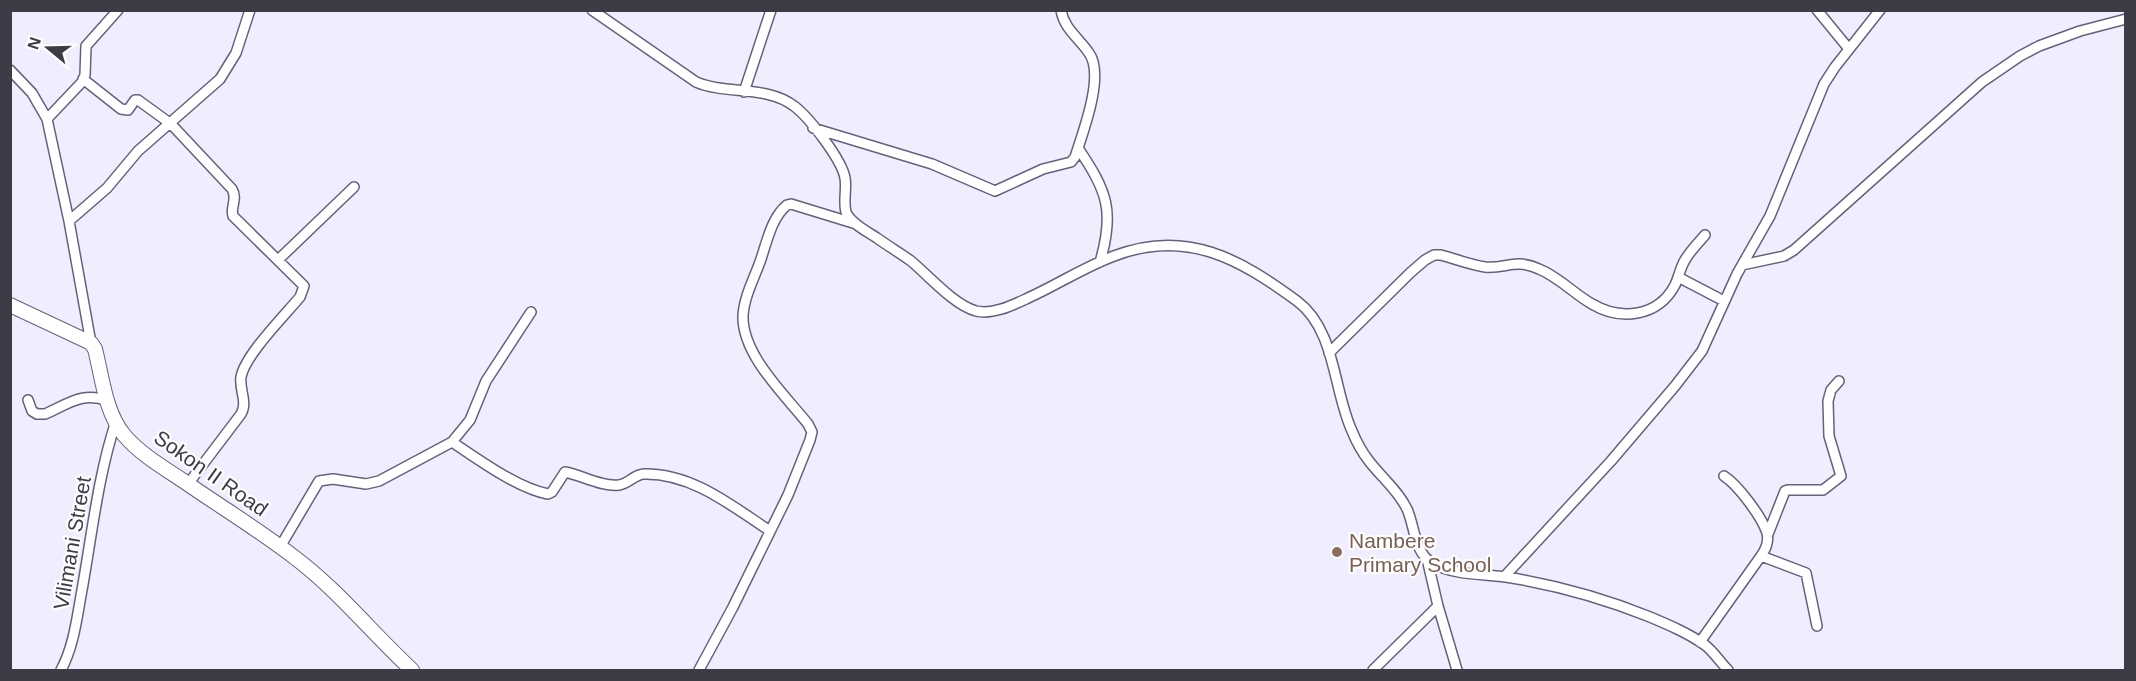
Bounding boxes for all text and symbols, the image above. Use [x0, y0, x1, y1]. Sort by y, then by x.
north arrow [18, 18, 78, 78]
text: N [24, 35, 44, 52]
street label: Sokon II Road [150, 425, 272, 521]
street label: Vilimani Street [49, 474, 95, 611]
place label: Nambere Primary School [1349, 529, 1491, 576]
marker: Nambere Primary School [1330, 545, 1344, 559]

